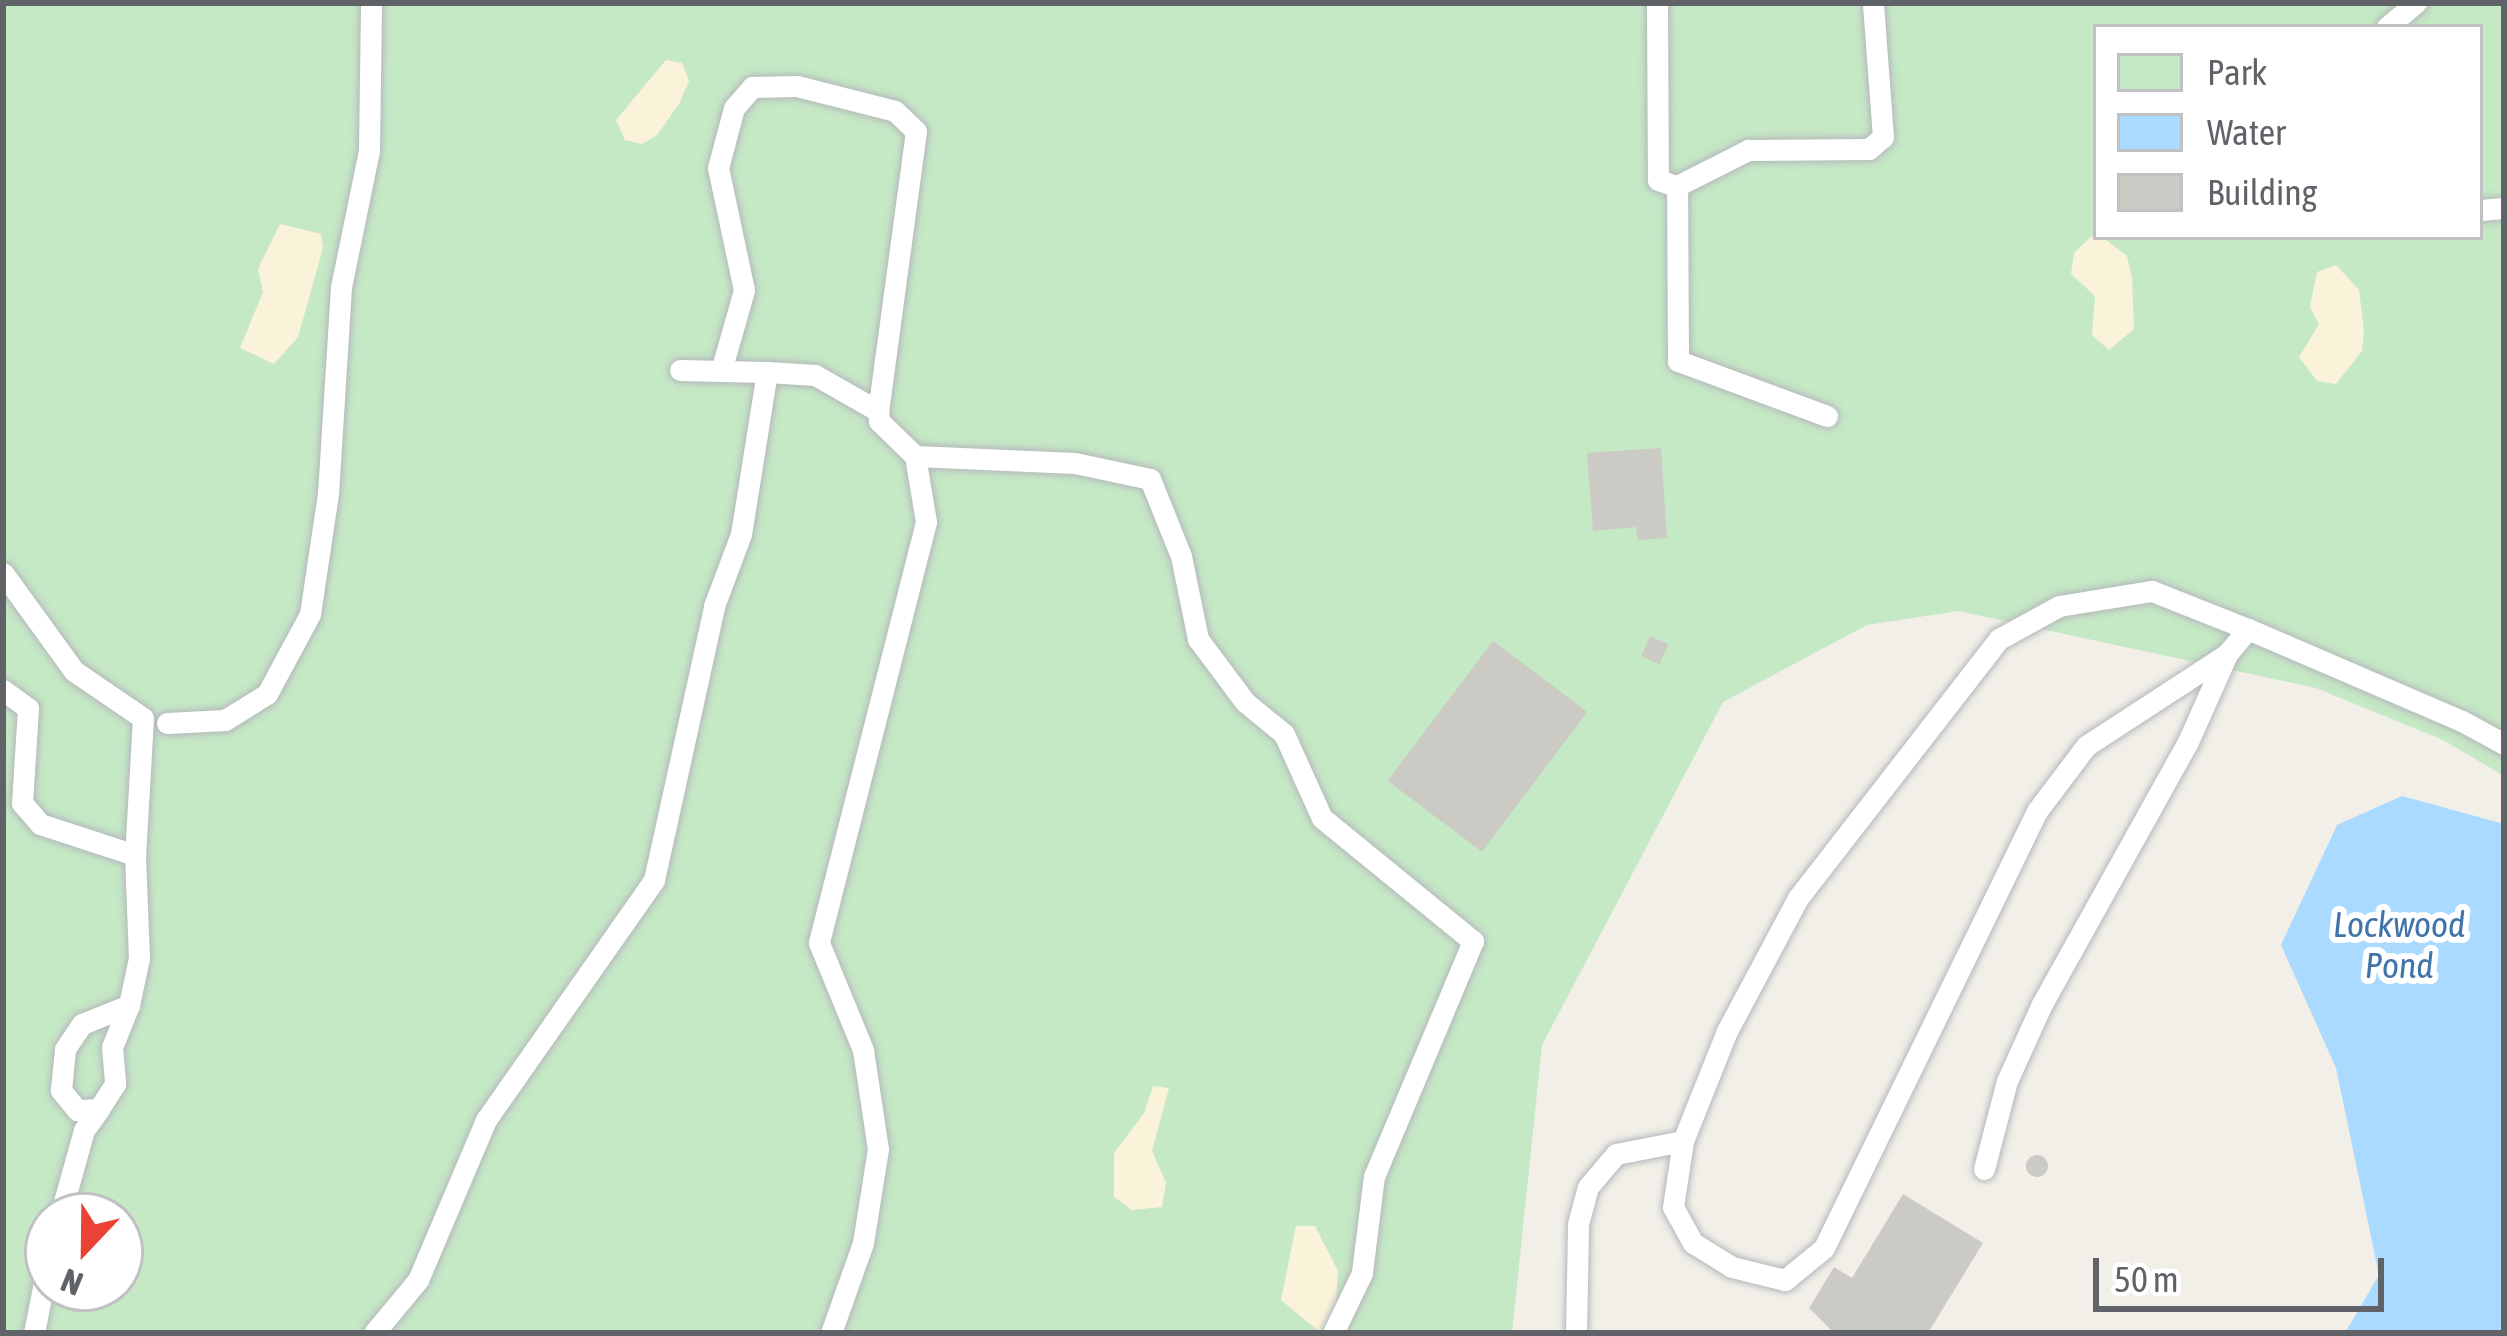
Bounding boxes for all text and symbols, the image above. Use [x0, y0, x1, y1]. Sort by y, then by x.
legend [2093, 24, 2483, 240]
text: Park [2207, 51, 2267, 93]
text: Water [2207, 111, 2286, 153]
text: Building [2207, 171, 2317, 213]
water label: Lockwood Pond [2333, 902, 2465, 987]
north arrow [24, 1192, 144, 1312]
scale bar [2099, 1234, 2390, 1308]
text: 50 m [2114, 1258, 2179, 1300]
text: N [55, 1261, 88, 1304]

